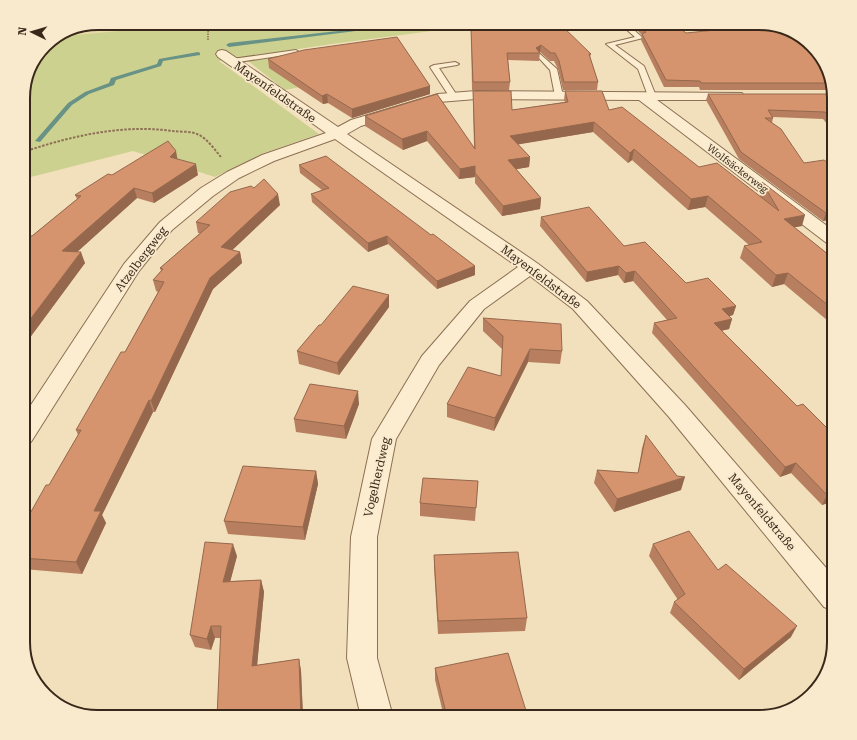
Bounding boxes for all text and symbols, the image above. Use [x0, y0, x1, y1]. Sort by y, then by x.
north arrow [12, 12, 52, 52]
text: N [16, 26, 29, 36]
street label: Mayenfeldstraße [231, 59, 319, 126]
street label: Wolfsäckerweg [705, 142, 771, 195]
street label: Atzelbergweg [112, 224, 170, 294]
street label: Mayenfeldstraße [498, 242, 584, 312]
street label: Vogelherdweg [361, 435, 393, 518]
street label: Mayenfeldstraße [726, 470, 799, 554]

